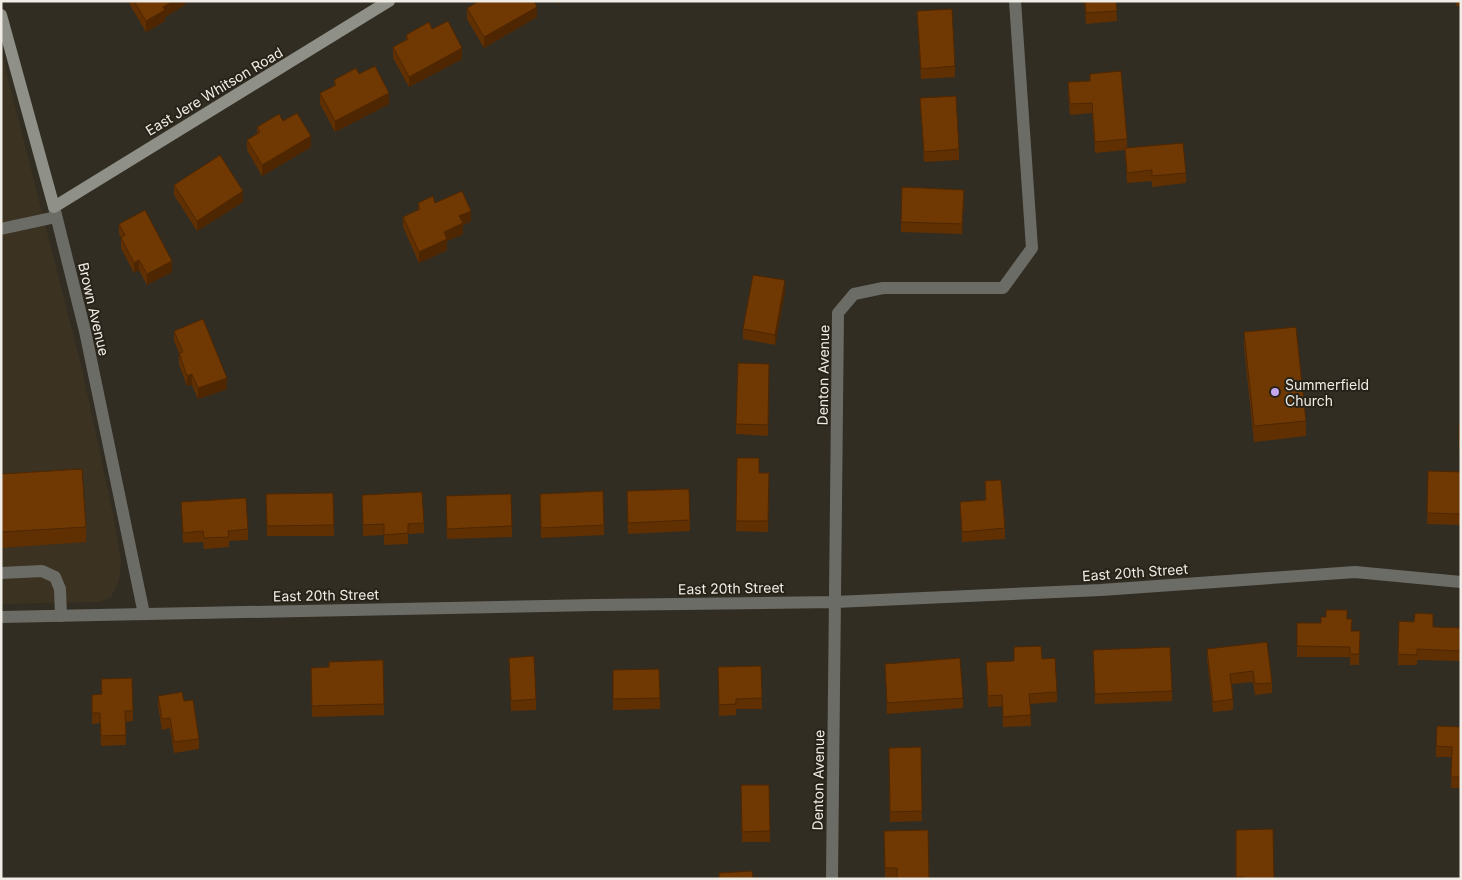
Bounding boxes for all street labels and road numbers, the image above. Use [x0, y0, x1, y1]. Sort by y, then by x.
street label: East Jere Whitson Road [142, 43, 286, 139]
street label: Brown Avenue [75, 261, 113, 357]
street label: Denton Avenue [814, 324, 832, 426]
street label: East 20th Street [1082, 560, 1189, 584]
street label: East 20th Street [678, 579, 785, 597]
street label: East 20th Street [273, 586, 380, 604]
street label: Denton Avenue [809, 729, 827, 831]

